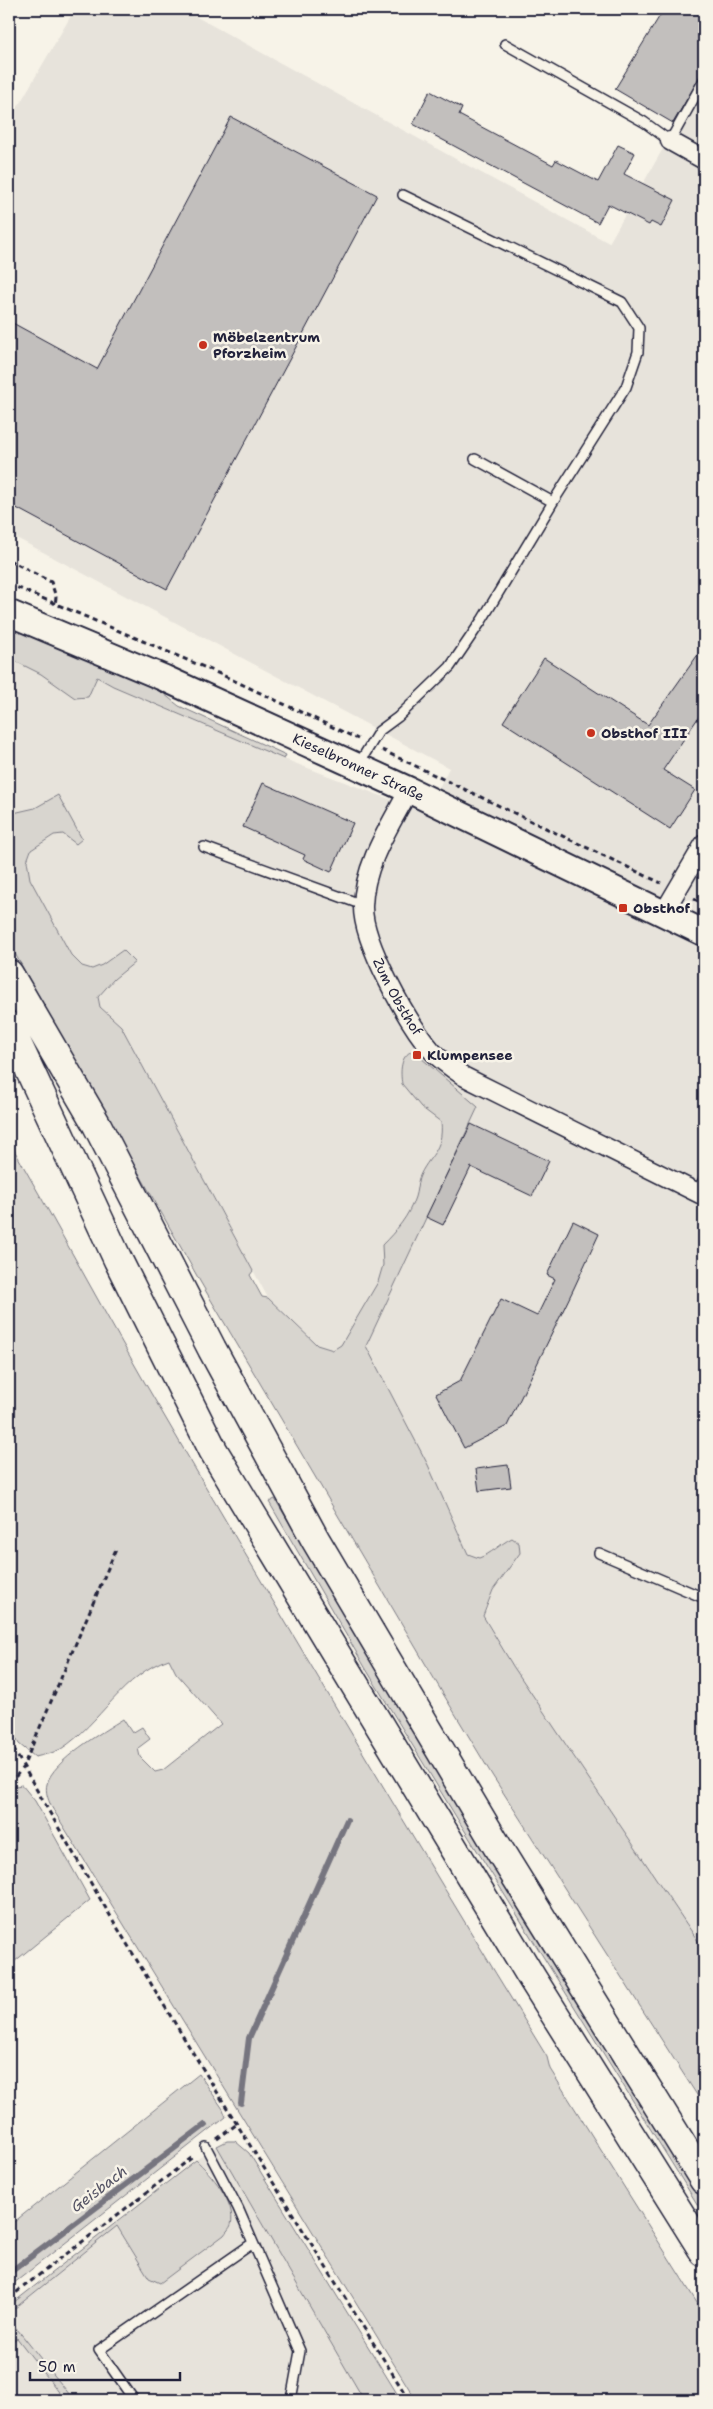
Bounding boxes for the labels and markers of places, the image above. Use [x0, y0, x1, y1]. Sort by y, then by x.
place label: Möbelzentrum Pforzheim [213, 328, 320, 362]
marker: Möbelzentrum Pforzheim [197, 339, 209, 351]
place label: Obsthof III [601, 724, 688, 742]
marker: Obsthof III [585, 727, 597, 739]
place label: Obsthof [633, 899, 691, 917]
marker: Obsthof [617, 902, 629, 914]
place label: Klumpensee [427, 1046, 513, 1064]
marker: Klumpensee [411, 1049, 423, 1061]

